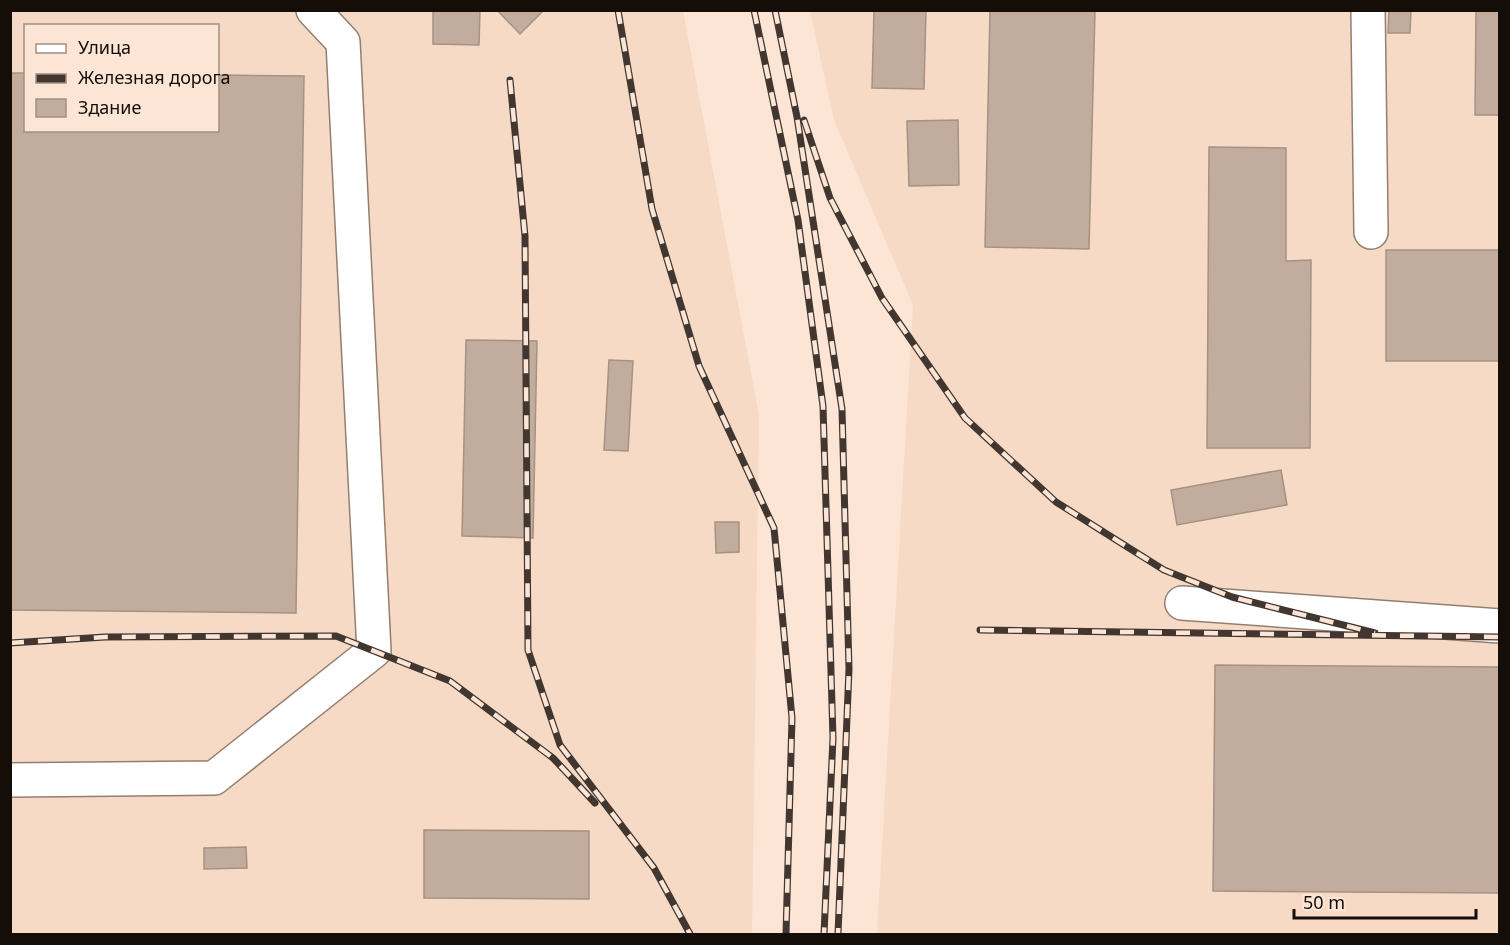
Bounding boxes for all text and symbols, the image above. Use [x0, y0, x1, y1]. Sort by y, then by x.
legend [24, 24, 219, 132]
text: Улица [78, 35, 131, 59]
text: Железная дорога [78, 65, 230, 89]
text: Здание [78, 95, 142, 119]
scale bar [1294, 882, 1476, 920]
text: 50 m [1303, 890, 1345, 914]

